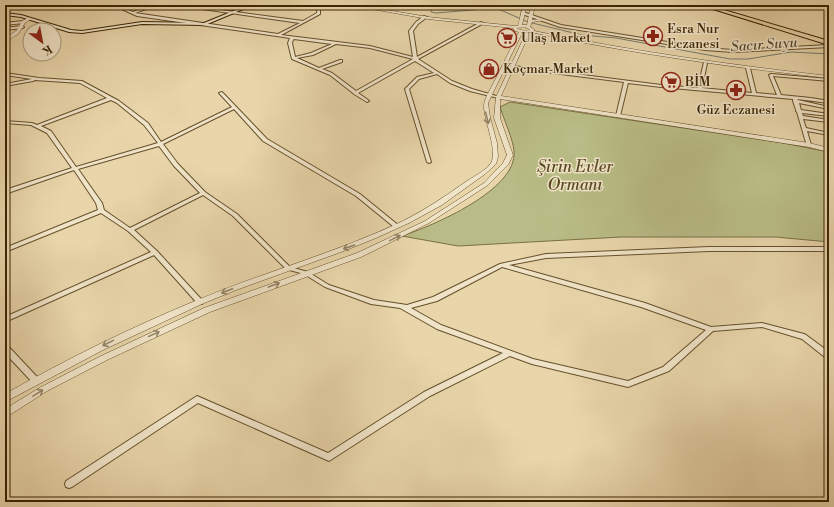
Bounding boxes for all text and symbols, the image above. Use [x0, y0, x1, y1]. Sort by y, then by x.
place label: Esra Nur Eczanesi [667, 21, 720, 52]
north arrow [22, 22, 62, 62]
pharmacy icon: Esra Nur Eczanesi [642, 25, 664, 47]
supermarket icon: Ulaş Market [496, 27, 518, 49]
place label: Ulaş Market [521, 30, 591, 46]
water label: Sacır Suyu [730, 34, 798, 56]
text: K [38, 41, 54, 59]
shop icon: Koçmar Market [478, 58, 500, 80]
place label: Koçmar Market [503, 61, 594, 77]
supermarket icon: BİM [660, 71, 682, 93]
place label: BİM [684, 73, 711, 90]
pharmacy icon: Güz Eczanesi [725, 79, 747, 101]
place label: Güz Eczanesi [697, 102, 775, 118]
one-way arrow [484, 112, 492, 125]
park label: Şirin Evler Ormanı [537, 157, 614, 195]
one-way arrow [389, 234, 401, 241]
one-way arrow [343, 244, 356, 251]
one-way arrow [267, 281, 280, 288]
one-way arrow [222, 288, 234, 296]
one-way arrow [147, 330, 159, 337]
one-way arrow [102, 340, 114, 347]
one-way arrow [32, 389, 43, 397]

